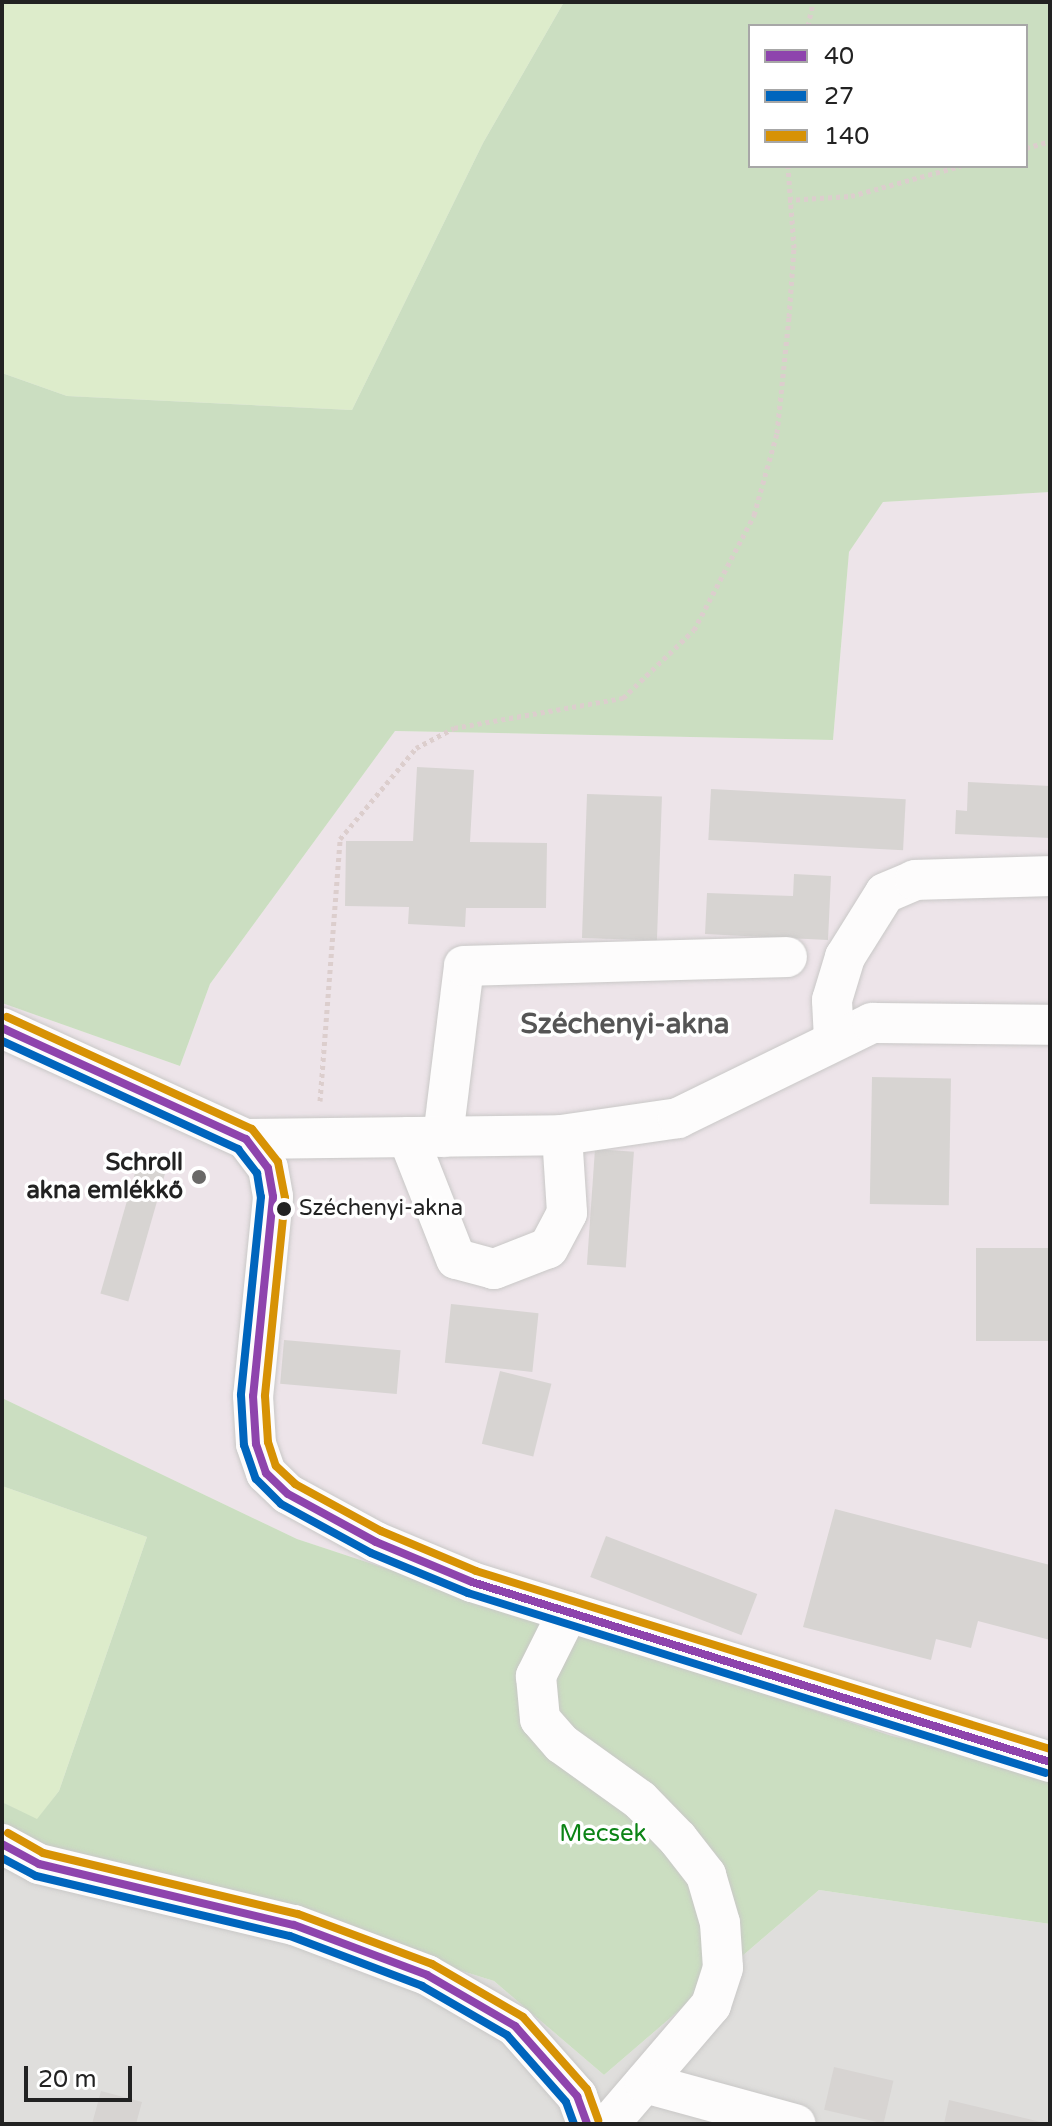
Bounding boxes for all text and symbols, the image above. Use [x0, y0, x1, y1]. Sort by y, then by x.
legend [748, 24, 1028, 168]
text: 40 [824, 42, 854, 71]
text: 27 [824, 82, 854, 111]
text: 140 [824, 122, 869, 151]
district label: Széchenyi-akna [521, 1007, 729, 1041]
place label: Schroll akna emlékkő [26, 1149, 183, 1205]
marker: Schroll akna emlékkő [190, 1168, 208, 1186]
place label: Széchenyi-akna [299, 1196, 463, 1222]
marker: Széchenyi-akna [276, 1201, 292, 1217]
park label: Mecsek [559, 1820, 647, 1848]
scale bar [28, 2050, 136, 2100]
text: 20 m [38, 2065, 96, 2094]

